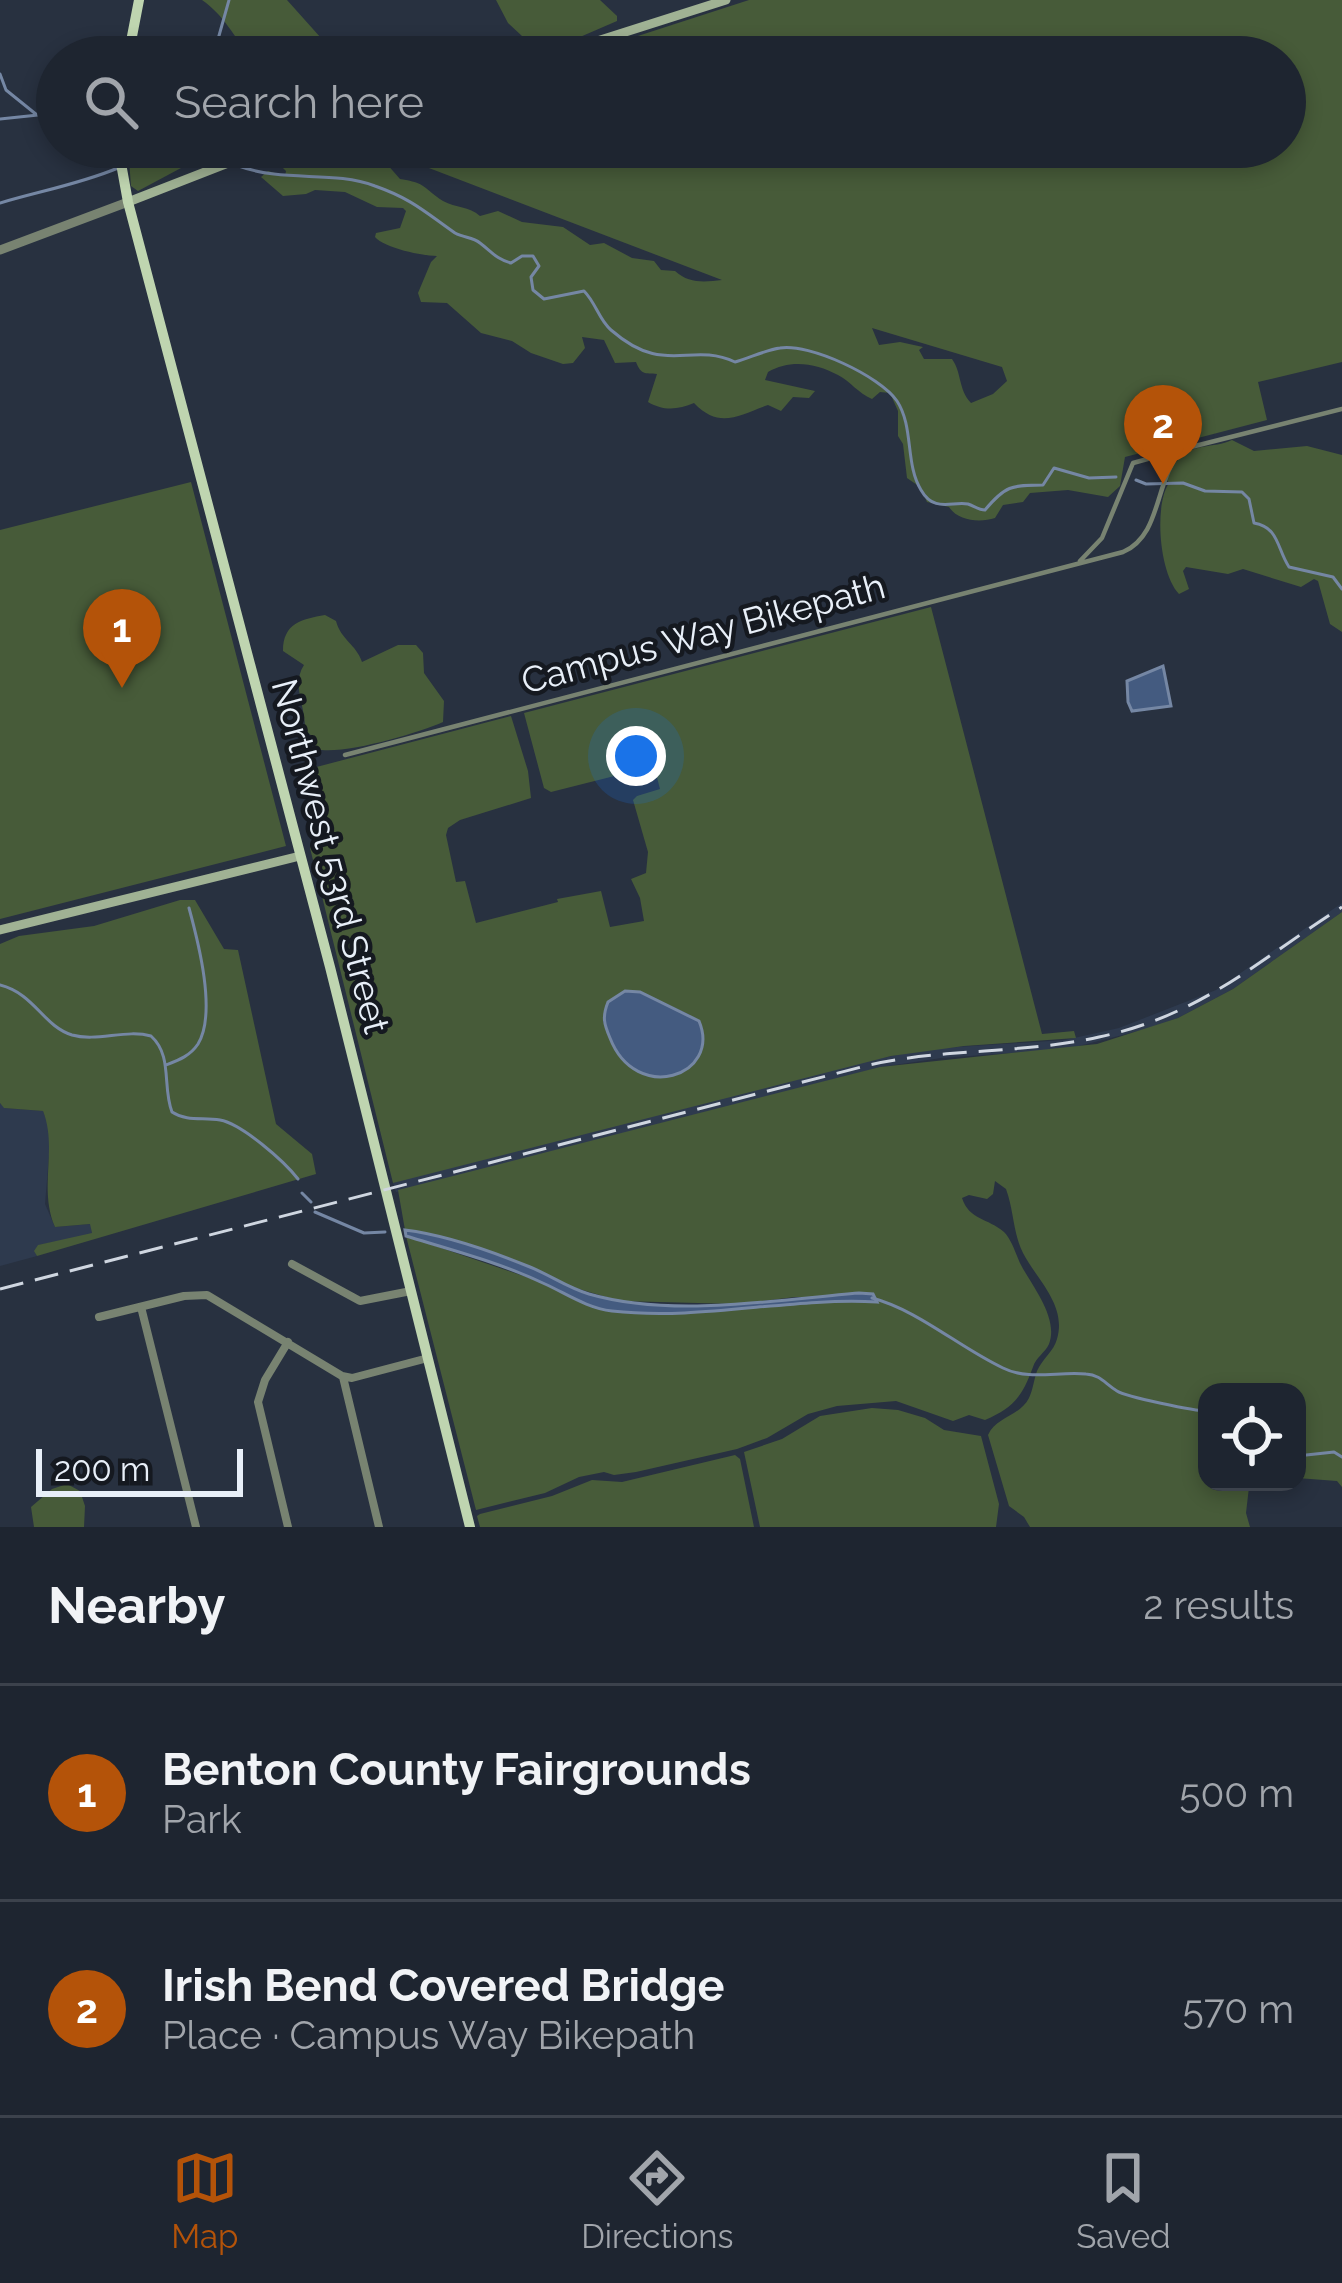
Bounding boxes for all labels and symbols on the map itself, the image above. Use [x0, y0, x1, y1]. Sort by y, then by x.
pin: 2 [1124, 385, 1202, 484]
street label: Campus Way Bikepath [517, 564, 889, 702]
pin: 1 [83, 589, 161, 688]
street label: Northwest 53rd Street [263, 674, 399, 1038]
your location [606, 726, 666, 786]
scale bar [36, 1443, 243, 1496]

